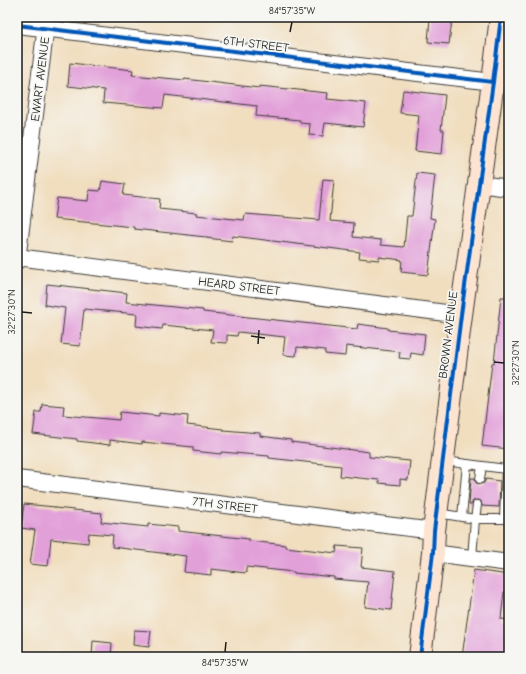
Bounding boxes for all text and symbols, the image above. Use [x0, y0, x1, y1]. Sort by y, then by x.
text: 84°57'35"W [269, 5, 316, 17]
street label: 6TH STREET [222, 33, 290, 55]
street label: EWART AVENUE [28, 36, 52, 122]
street label: HEARD STREET [197, 274, 281, 298]
text: 32°27'30"N [6, 289, 18, 335]
street label: BROWN AVENUE [436, 291, 460, 379]
text: 32°27'30"N [510, 340, 522, 386]
street label: 7TH STREET [192, 494, 259, 516]
text: 84°57'35"W [202, 657, 249, 669]

